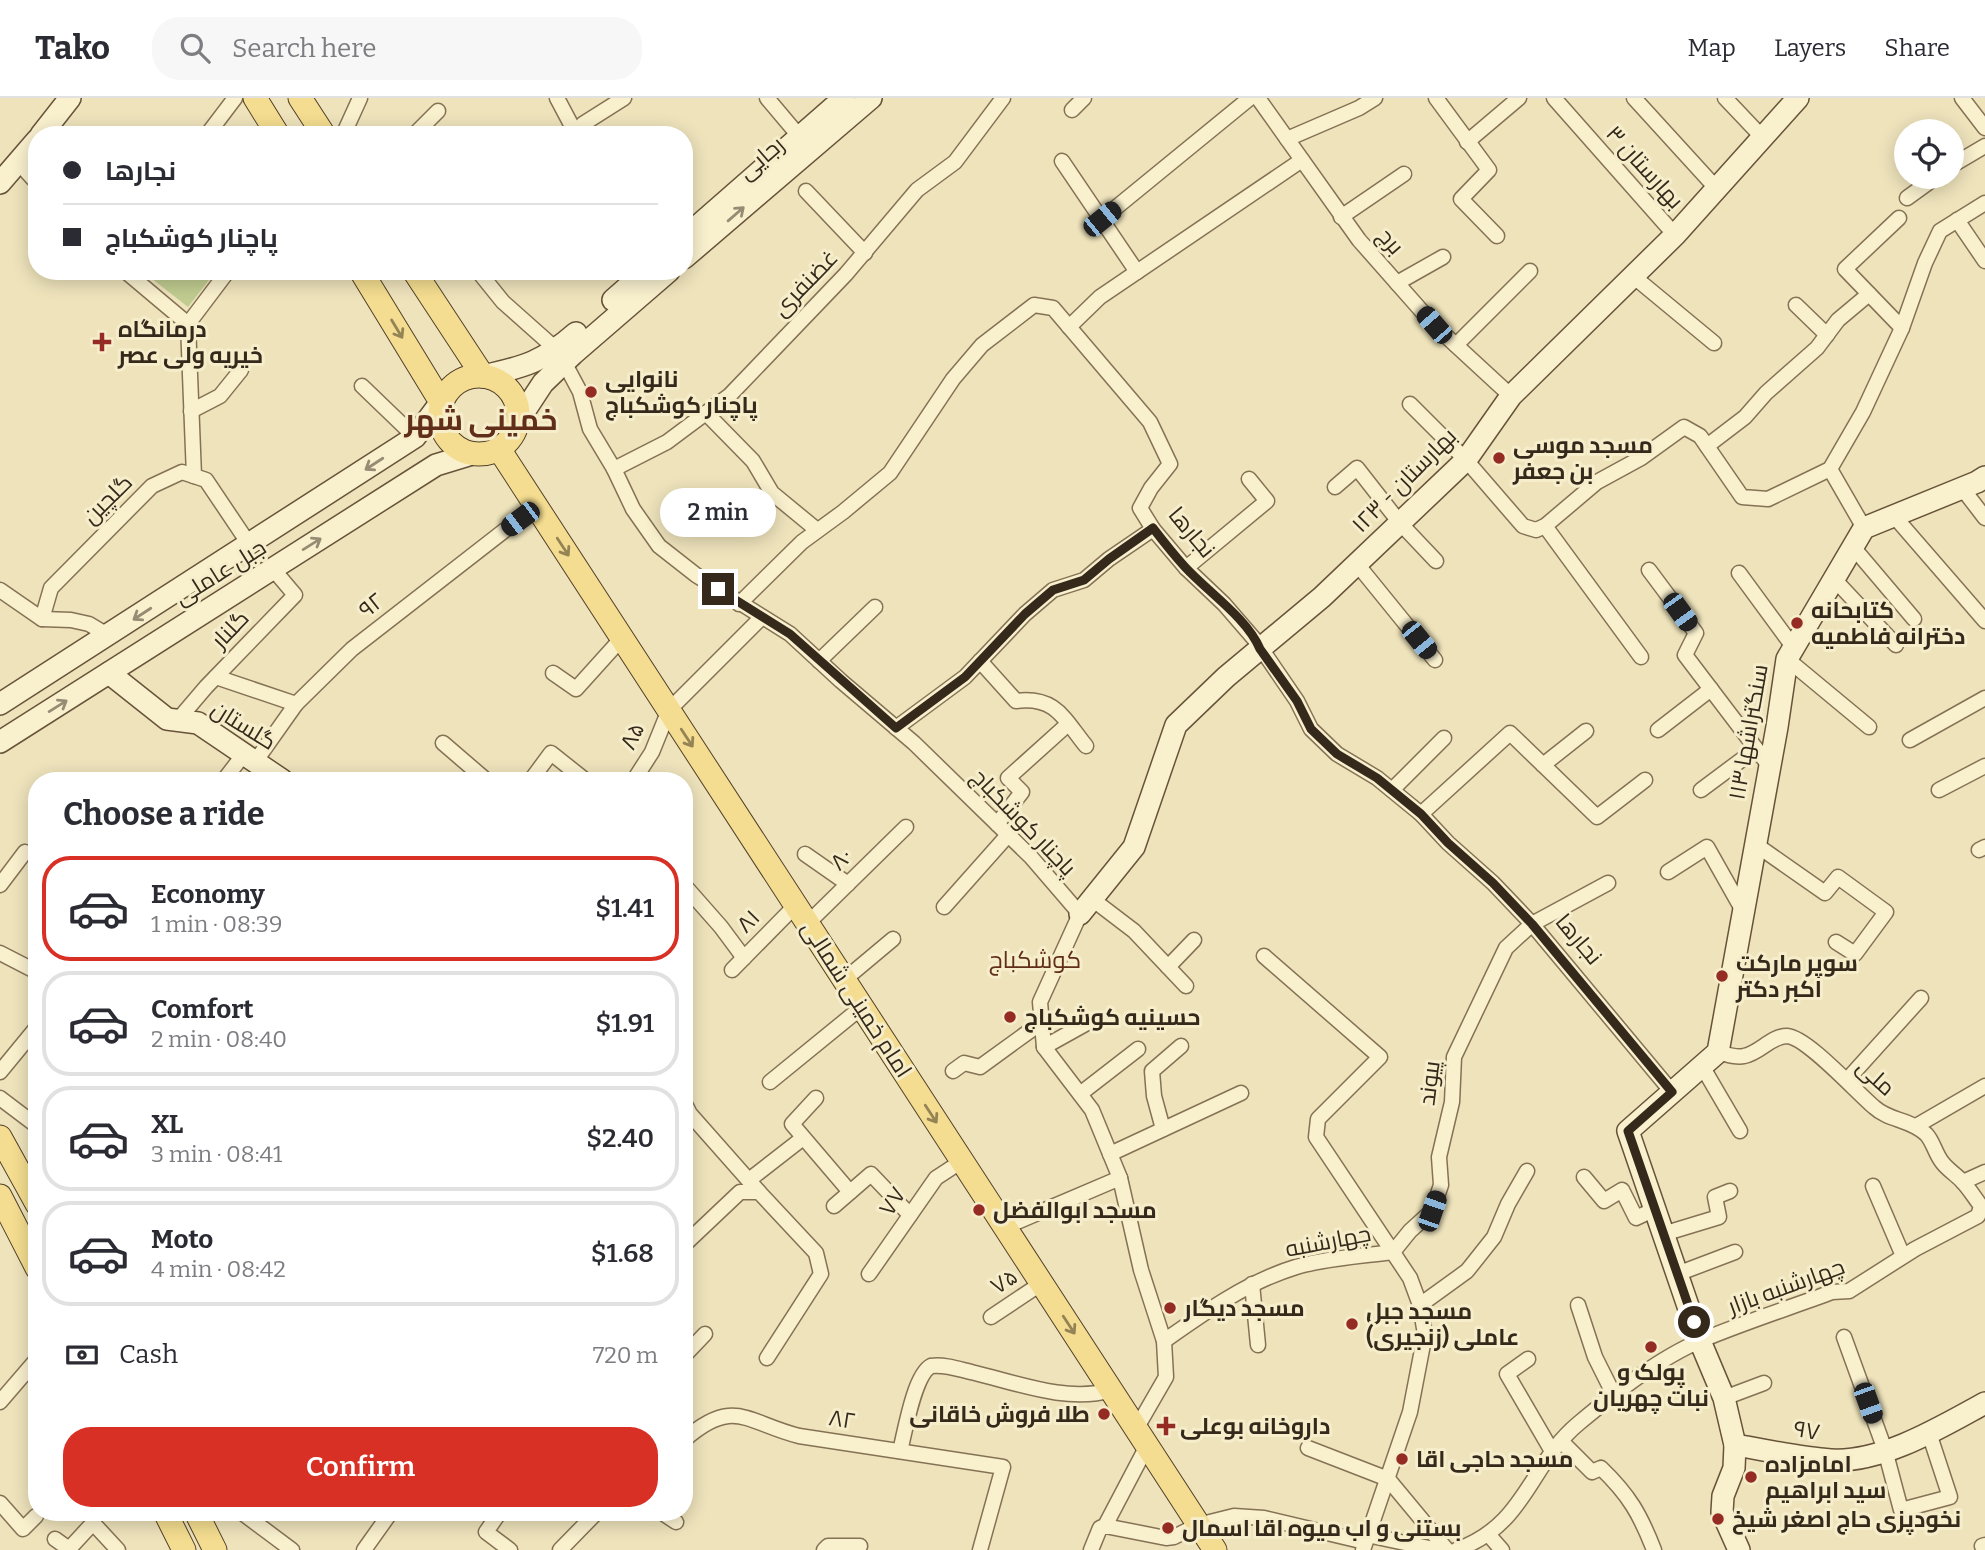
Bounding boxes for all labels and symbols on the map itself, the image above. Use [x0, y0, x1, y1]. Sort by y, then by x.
street label: بهارستان ۳ [1600, 120, 1690, 214]
street label: رجایی [732, 130, 790, 186]
car [1080, 198, 1125, 240]
one-way arrow [727, 206, 745, 222]
street label: برج [1370, 222, 1410, 261]
street label: غضنفری [766, 244, 844, 322]
car [1413, 302, 1456, 348]
place label: درمانگاه خیریه ولی عصر [117, 315, 263, 369]
one-way arrow [390, 319, 404, 339]
marker: درمانگاه خیریه ولی عصر [92, 332, 112, 352]
place label: نانوایی پاچنار کوشکباج [605, 365, 758, 421]
marker: نانوایی پاچنار کوشکباج [583, 384, 599, 400]
district label: خمینی شهر [403, 402, 558, 438]
street label: بهارستان - ۱۲۳ [1346, 422, 1462, 538]
place label: مسجد موسی بن جعفر [1512, 431, 1653, 485]
marker: مسجد موسی بن جعفر [1491, 450, 1507, 466]
one-way arrow [365, 456, 384, 471]
street label: گلچین [76, 468, 139, 531]
callout: 2 min [660, 488, 776, 536]
car [497, 498, 544, 540]
street label: نجارها [1163, 501, 1221, 563]
street label: جبل عاملی [169, 533, 271, 611]
one-way arrow [301, 537, 321, 551]
one-way arrow [556, 537, 570, 557]
route end [702, 573, 734, 605]
street label: ۹۲ [353, 587, 389, 623]
car [1660, 589, 1701, 635]
place label: کتابحانه دخترانه فاطمیه [1811, 596, 1965, 650]
street label: گلنار [204, 604, 255, 655]
one-way arrow [133, 607, 152, 621]
marker: کتابحانه دخترانه فاطمیه [1789, 615, 1805, 631]
car [1398, 617, 1441, 663]
street label: سنگتراشها ۱۱۳ [1722, 662, 1774, 802]
street label: گلستان [206, 694, 282, 756]
one-way arrow [47, 698, 67, 712]
street label: ۸۵ [614, 718, 650, 754]
one-way arrow [680, 728, 694, 747]
street label: پاچنار کوشکباج [964, 762, 1082, 883]
street label: ۸۰ [824, 842, 858, 876]
street label: ۸۱ [731, 904, 765, 938]
street label: نجارها [1550, 908, 1608, 970]
street label: امام خمینی شمالی [794, 915, 918, 1084]
district label: کوشکباج [989, 946, 1081, 976]
place label: سوپر مارکت اکبر دکتر [1735, 949, 1858, 1003]
marker: سوپر مارکت اکبر دکتر [1714, 968, 1730, 984]
place label: حسینیه کوشکباج [1024, 1003, 1201, 1033]
marker: حسینیه کوشکباج [1002, 1009, 1018, 1025]
street label: ملی [1851, 1052, 1901, 1102]
street label: پیوند [1412, 1059, 1447, 1107]
one-way arrow [925, 1103, 939, 1123]
street label: ۷۷ [872, 1181, 912, 1221]
car [1416, 1188, 1449, 1234]
place label: مسجد ابوالفضل [993, 1196, 1157, 1224]
marker: مسجد ابوالفضل [971, 1202, 987, 1218]
street label: چهارشنبه [1283, 1219, 1373, 1264]
street label: چهارشنبه بازار [1722, 1252, 1849, 1322]
street label: ۷۵ [985, 1262, 1023, 1300]
place label: مسجد دیگار [1183, 1294, 1305, 1322]
place label: مسجد جبل عاملی (زنجیری) [1366, 1297, 1519, 1351]
marker: مسجد دیگار [1162, 1300, 1178, 1316]
route start [1678, 1306, 1710, 1338]
one-way arrow [1061, 1315, 1076, 1334]
marker: مسجد جبل عاملی (زنجیری) [1344, 1316, 1360, 1332]
marker: پولک و نبات چهریان [1643, 1339, 1659, 1355]
place label: پولک و نبات چهریان [1593, 1358, 1709, 1414]
car [1851, 1380, 1886, 1426]
place label: طلا فروش خاقانی [909, 1400, 1090, 1428]
street label: ۸۲ [827, 1403, 857, 1435]
marker: طلا فروش خاقانی [1096, 1406, 1112, 1422]
place label: داروخانه بوعلی [1180, 1412, 1330, 1440]
street label: ۹۷ [1792, 1414, 1822, 1446]
marker: داروخانه بوعلی [1158, 1418, 1174, 1434]
place label: مسجد حاجی اقا [1416, 1445, 1574, 1473]
place label: امامزاده سید ابراهیم [1765, 1450, 1886, 1506]
marker: مسجد حاجی اقا [1394, 1451, 1410, 1467]
marker: امامزاده سید ابراهیم [1743, 1469, 1759, 1485]
place label: نخودپزی حاج اصغر شیخ [1732, 1505, 1961, 1535]
marker: نخودپزی حاج اصغر شیخ [1710, 1511, 1726, 1527]
place label: بستنی و اب میوه اقا اسمال [1182, 1514, 1461, 1542]
marker: بستنی و اب میوه اقا اسمال [1160, 1520, 1176, 1536]

